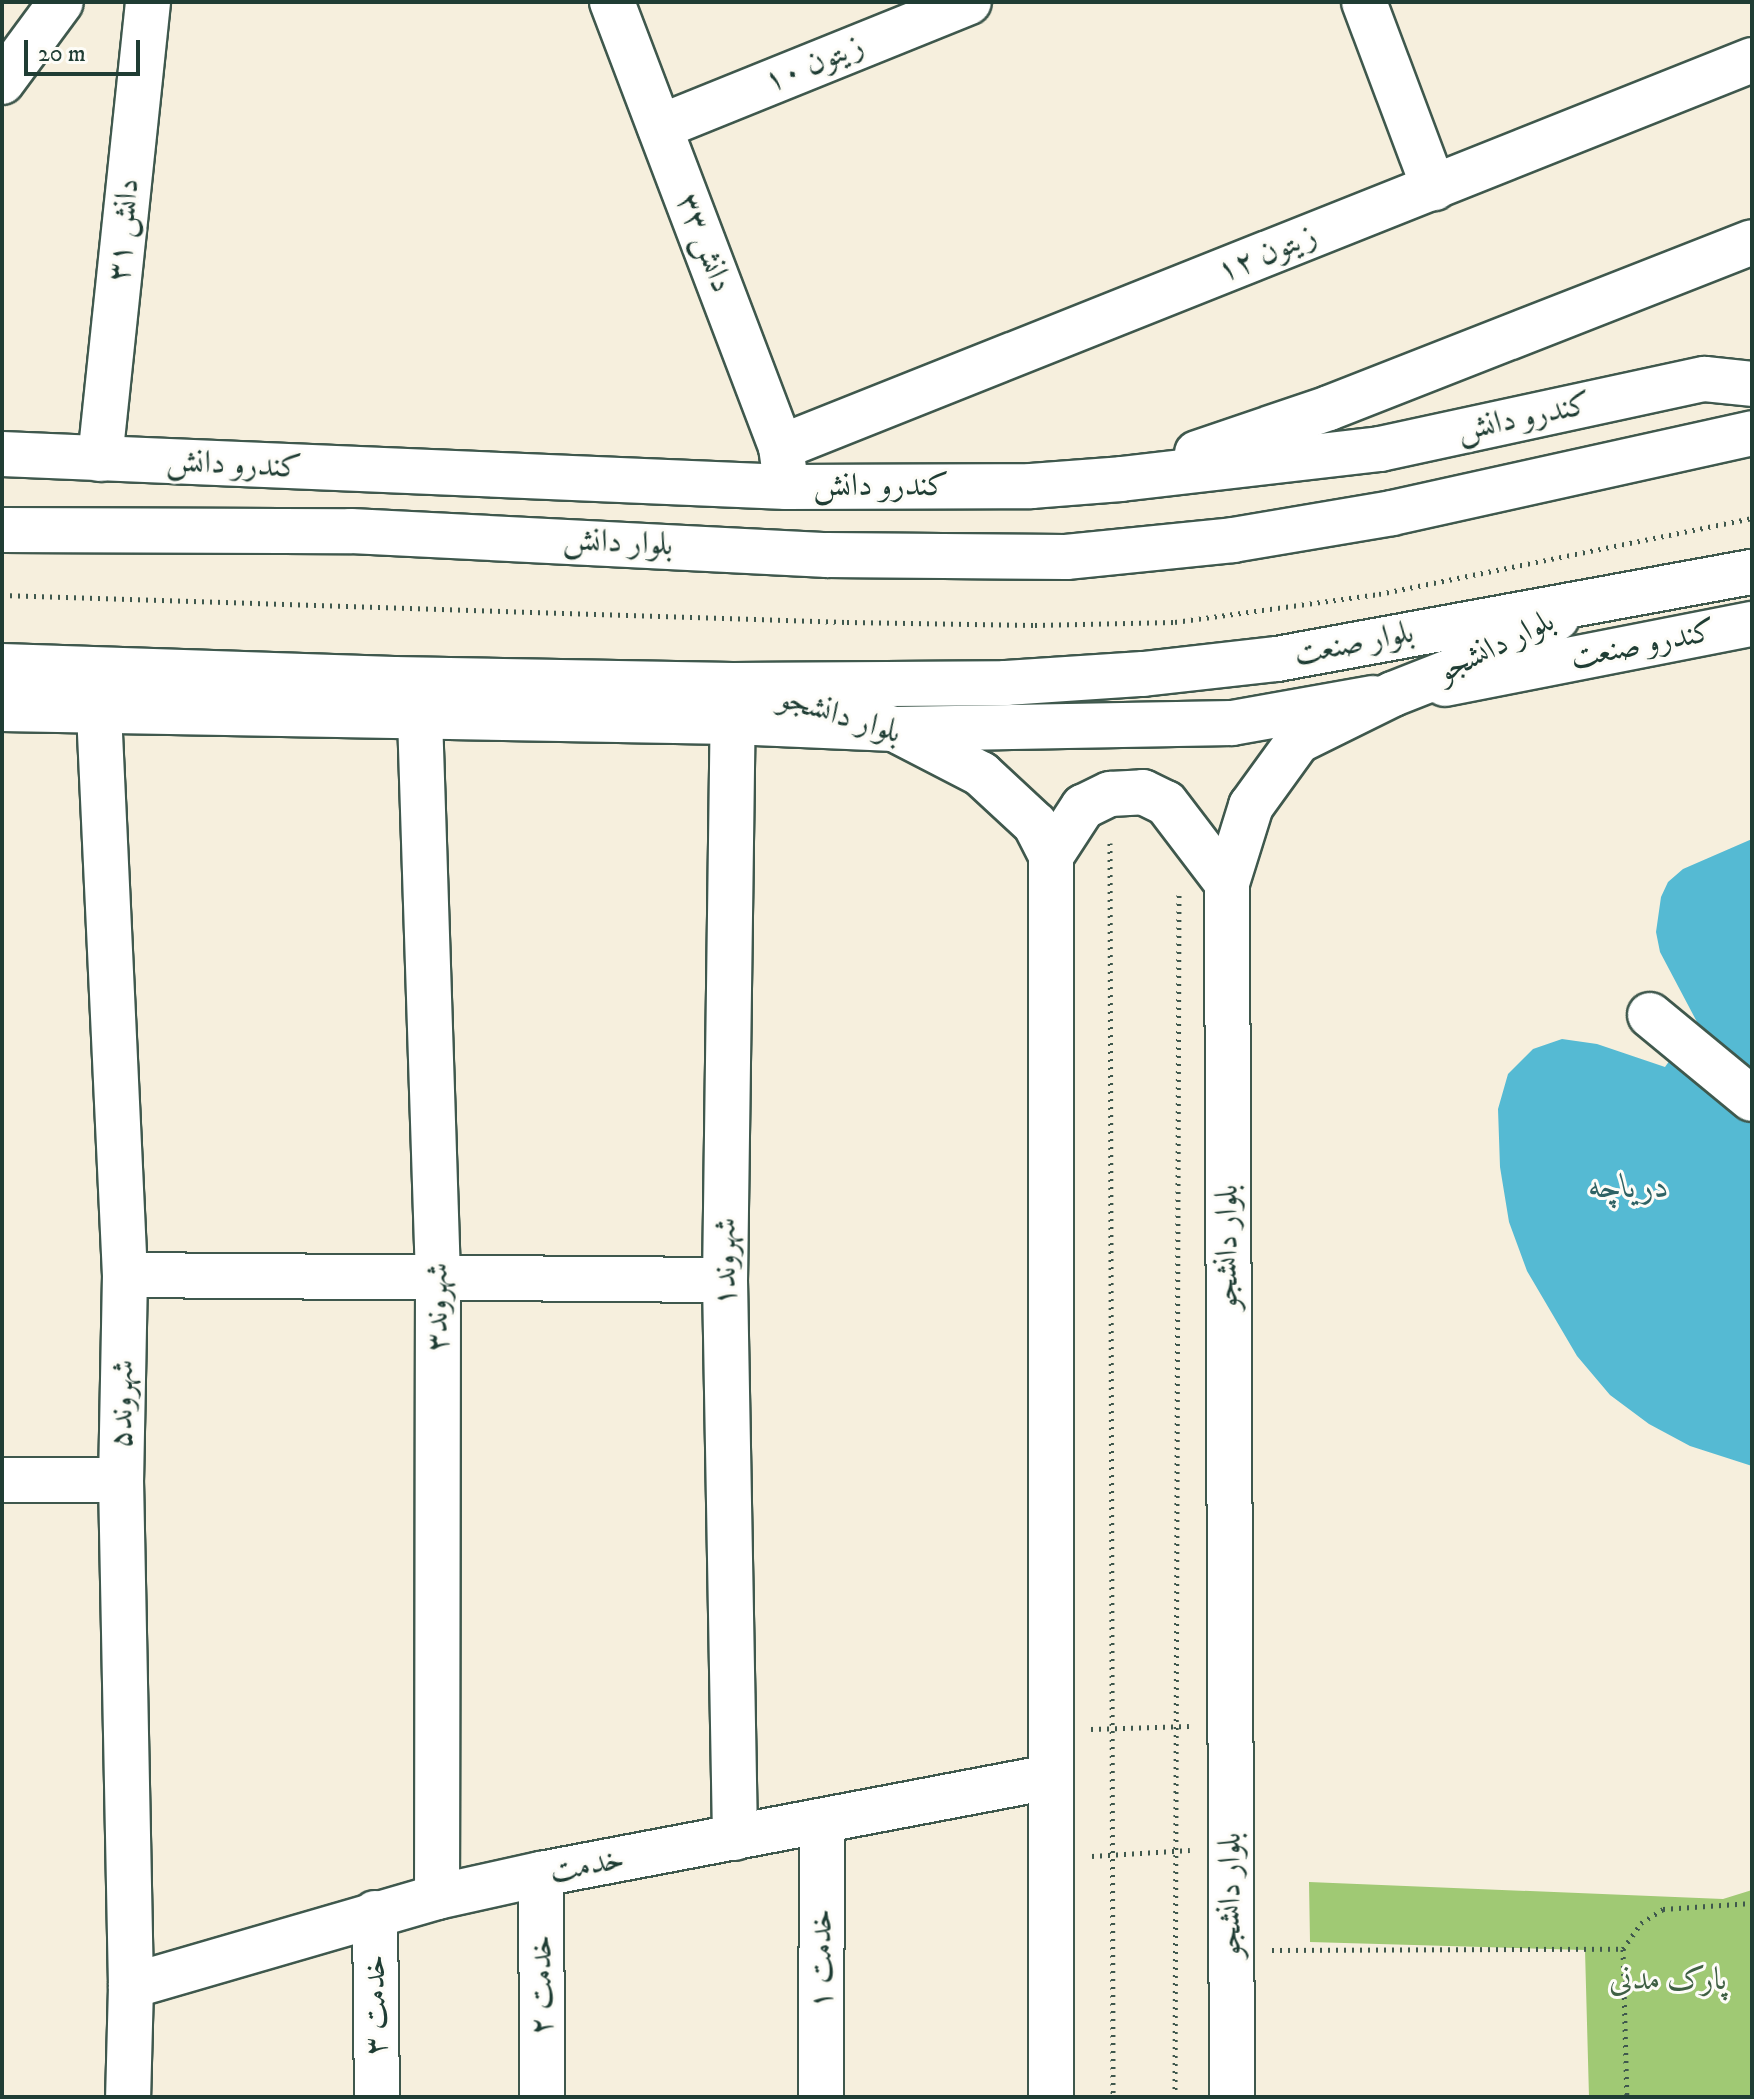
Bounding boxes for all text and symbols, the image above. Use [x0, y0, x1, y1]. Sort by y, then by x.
scale bar [28, 24, 144, 74]
street label: زیتون ۱۰ [759, 27, 869, 101]
text: 20 m [38, 39, 86, 69]
street label: دانش ۳۱ [100, 177, 148, 283]
street label: دانش ۳۳ [668, 188, 740, 298]
street label: زیتون ۱۲ [1212, 217, 1322, 291]
street label: کندرو دانش [1454, 385, 1594, 451]
street label: کندرو دانش [165, 442, 303, 488]
street label: کندرو دانش [813, 467, 949, 505]
street label: بلوار دانش [562, 521, 674, 565]
street label: بلوار دانشجو [1431, 602, 1561, 692]
street label: کندرو صنعت [1567, 612, 1719, 678]
street label: بلوار صنعت [1291, 614, 1417, 674]
street label: بلوار دانشجو [774, 679, 906, 753]
water label: دریاچه [1589, 1168, 1669, 1208]
street label: بلوار دانشجو [1209, 1184, 1247, 1310]
street label: شهروند۱ [707, 1217, 745, 1307]
street label: شهروند۳ [419, 1262, 457, 1352]
street label: شهروند۵ [103, 1359, 143, 1449]
street label: بلوار دانشجو [1212, 1832, 1250, 1958]
street label: خدمت [546, 1840, 628, 1892]
street label: خدمت ۱ [803, 1909, 841, 2009]
street label: خدمت ۲ [523, 1935, 561, 2035]
street label: خدمت ۳ [356, 1954, 396, 2056]
park label: پارک مدنی [1609, 1961, 1727, 1999]

